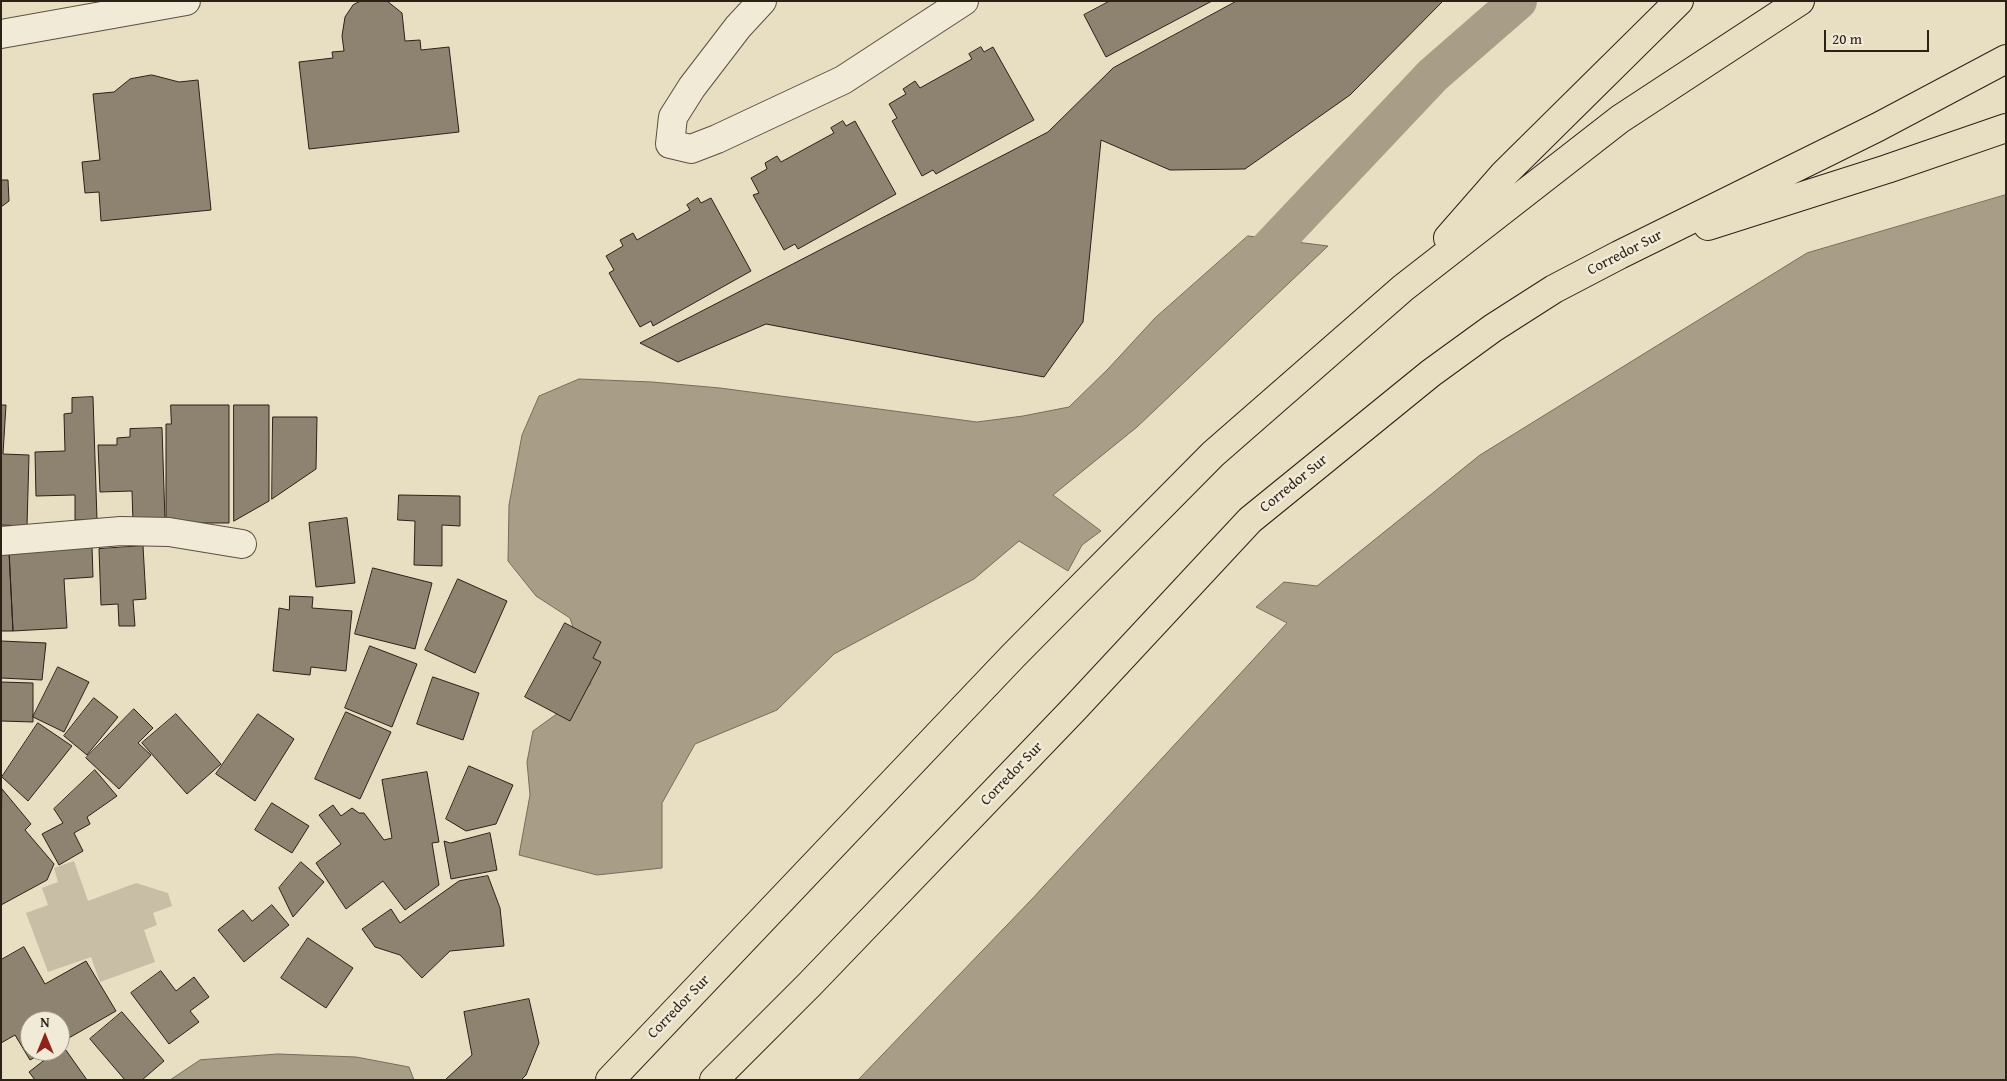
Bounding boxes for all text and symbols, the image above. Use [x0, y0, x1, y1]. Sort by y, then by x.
scale bar [1827, 20, 1932, 52]
text: 20 m [1832, 28, 1862, 49]
street label: Corredor Sur [1584, 226, 1666, 280]
street label: Corredor Sur [1257, 451, 1331, 517]
street label: Corredor Sur [977, 738, 1047, 810]
street label: Corredor Sur [644, 971, 714, 1043]
north arrow [20, 1011, 70, 1061]
text: N [40, 1012, 50, 1032]

